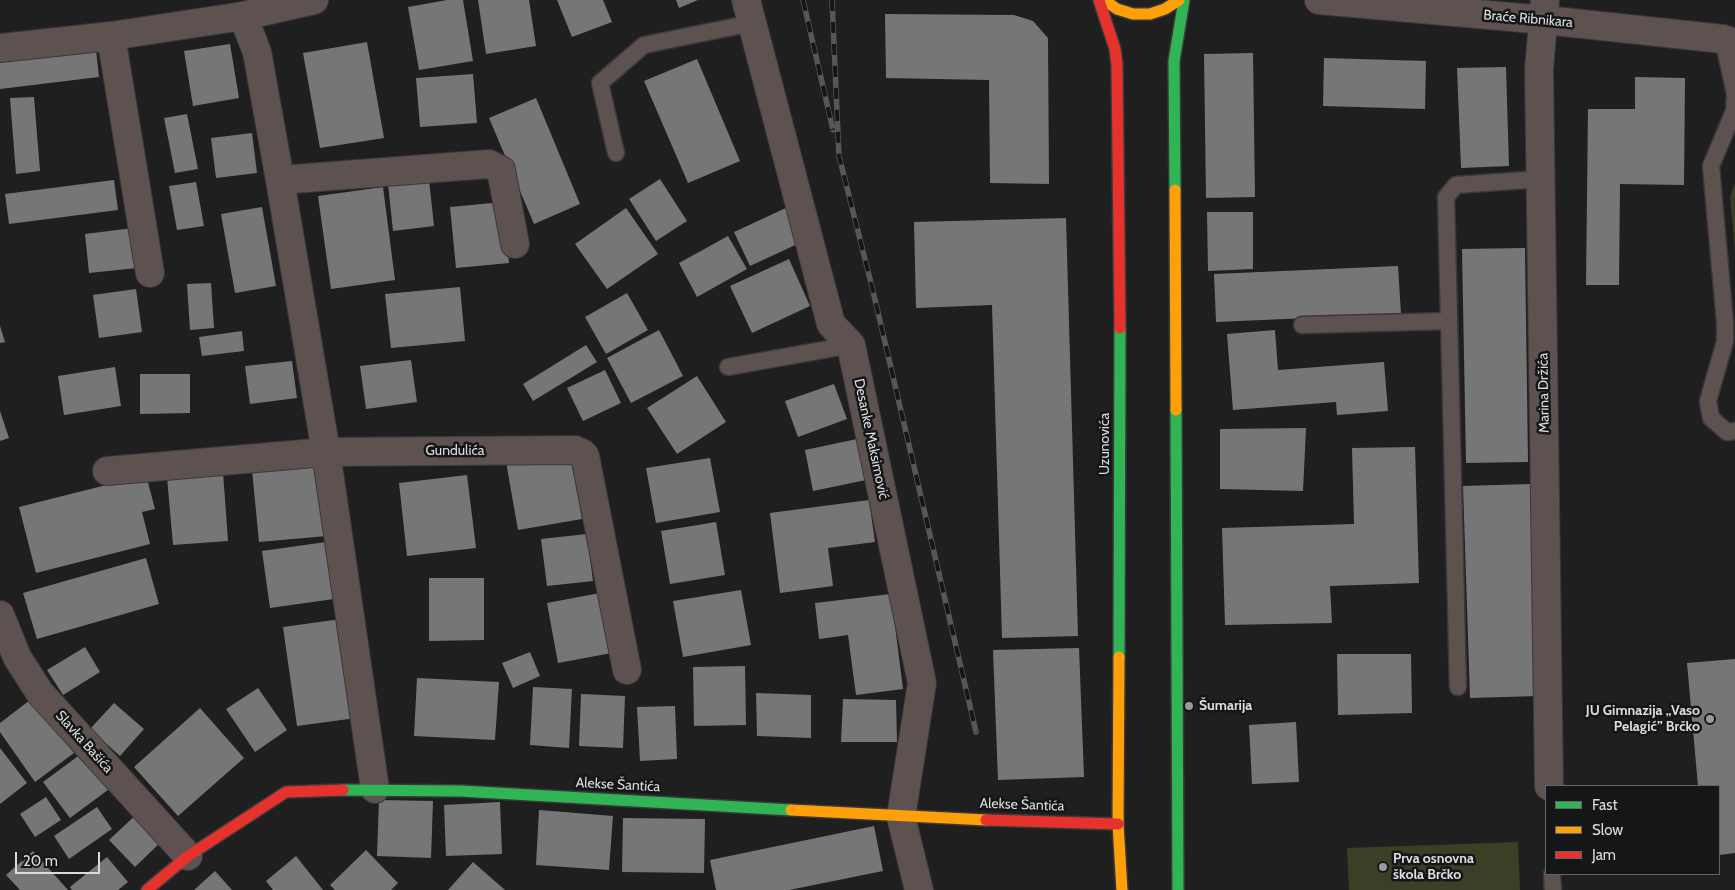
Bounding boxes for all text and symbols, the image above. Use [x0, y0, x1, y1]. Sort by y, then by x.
street label: Braće Ribnikara [1483, 7, 1573, 31]
street label: Marina Držića [1535, 353, 1553, 433]
street label: Desanke Maksimović [850, 377, 892, 501]
street label: Uzunovića [1097, 413, 1113, 475]
street label: Gundulića [426, 443, 484, 459]
place label: Šumarija [1199, 698, 1252, 714]
marker: Šumarija [1183, 700, 1195, 712]
place label: JU Gimnazija „Vaso Pelagić” Brčko [1586, 703, 1700, 736]
street label: Slavka Bašića [52, 707, 116, 777]
marker: JU Gimnazija „Vaso Pelagić” Brčko [1704, 713, 1716, 725]
street label: Alekse Šantića [575, 774, 661, 796]
legend [1545, 785, 1720, 875]
street label: Alekse Šantića [979, 795, 1065, 815]
text: Fast [1592, 796, 1617, 814]
text: Slow [1592, 821, 1623, 839]
scale bar [18, 842, 102, 874]
text: Jam [1592, 846, 1616, 864]
place label: Prva osnovna škola Brčko [1393, 851, 1474, 884]
text: 20 m [23, 852, 58, 870]
marker: Prva osnovna škola Brčko [1377, 861, 1389, 873]

